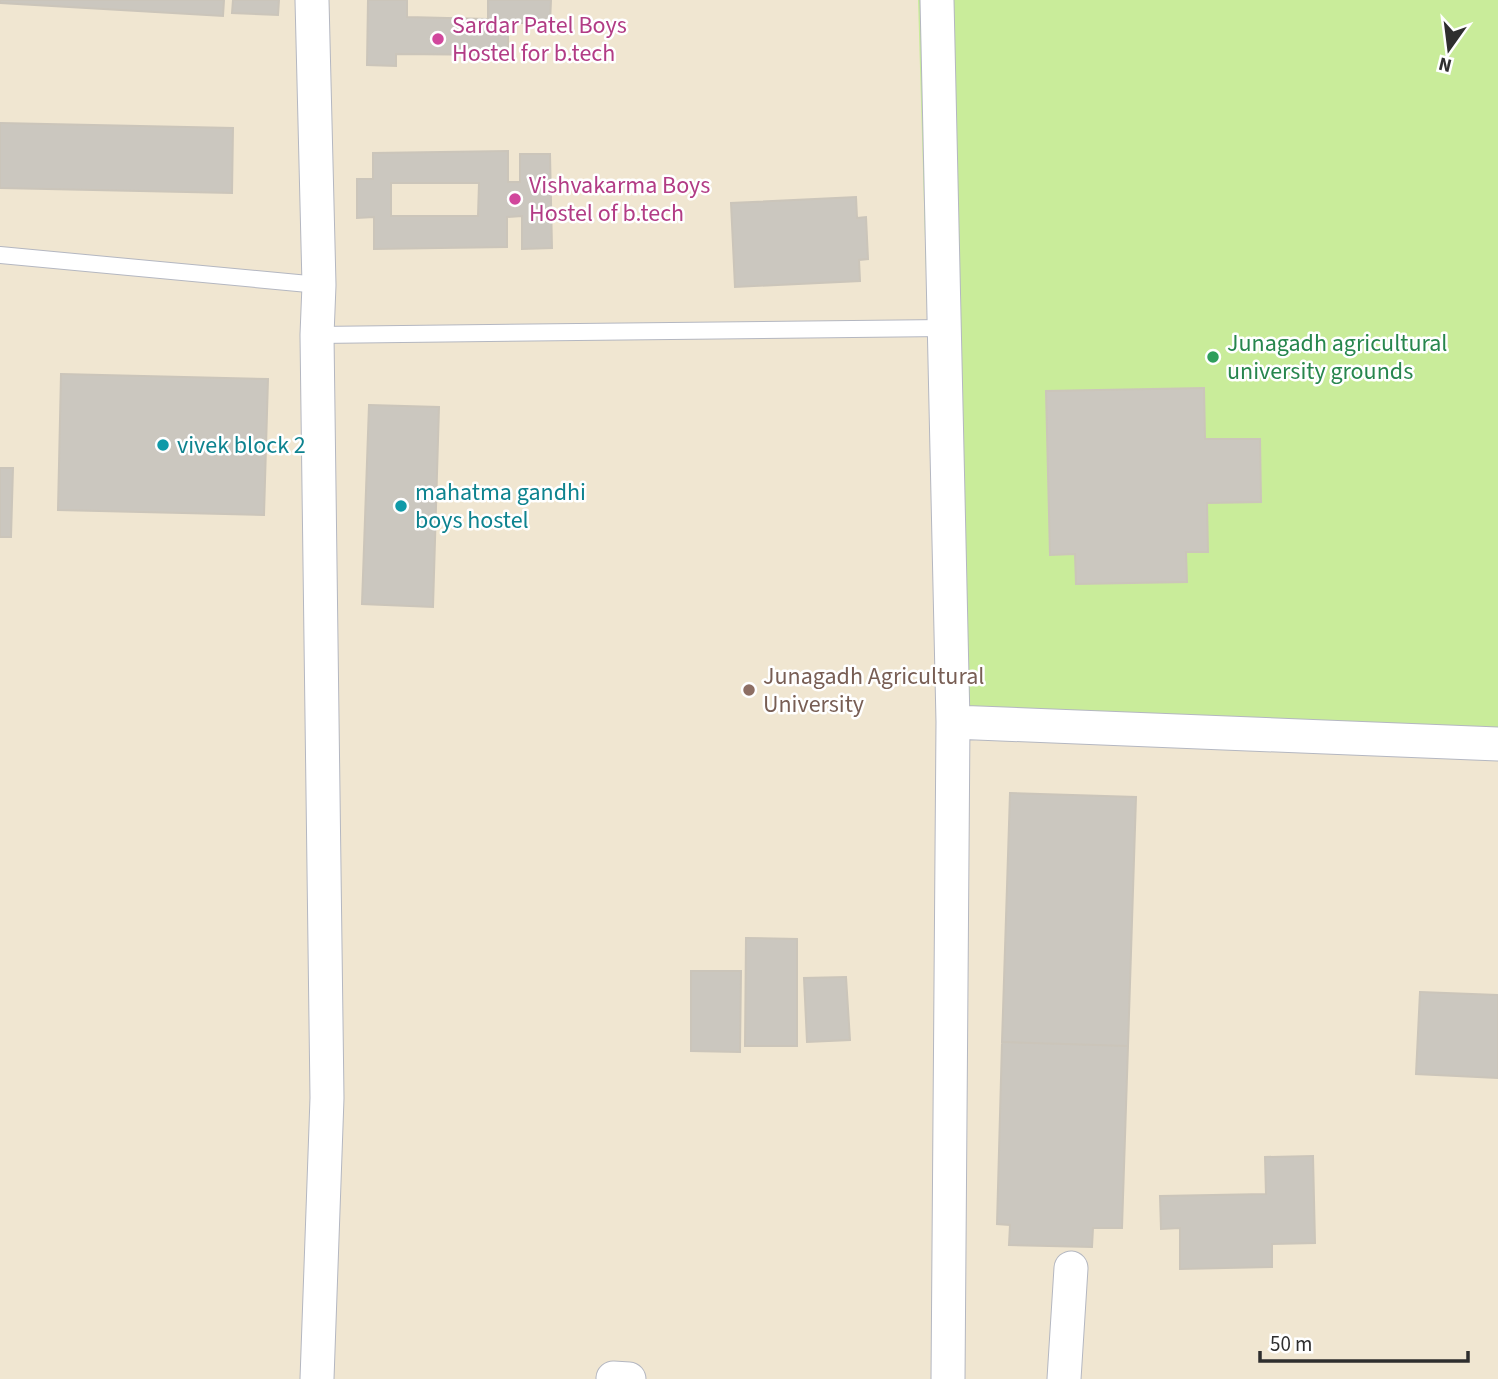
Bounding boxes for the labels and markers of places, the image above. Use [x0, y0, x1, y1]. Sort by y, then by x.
place label: Sardar Patel Boys Hostel for b.tech [452, 8, 627, 71]
marker: Sardar Patel Boys Hostel for b.tech [430, 31, 446, 47]
place label: Vishvakarma Boys Hostel of b.tech [529, 168, 710, 231]
marker: Vishvakarma Boys Hostel of b.tech [507, 191, 523, 207]
place label: Junagadh agricultural university grounds [1227, 326, 1447, 389]
marker: Junagadh agricultural university grounds [1205, 349, 1221, 365]
place label: vivek block 2 [177, 428, 306, 463]
marker: vivek block 2 [155, 437, 171, 453]
place label: mahatma gandhi boys hostel [415, 475, 586, 538]
marker: mahatma gandhi boys hostel [393, 498, 409, 514]
place label: Junagadh Agricultural University [763, 659, 984, 722]
marker: Junagadh Agricultural University [741, 682, 757, 698]

